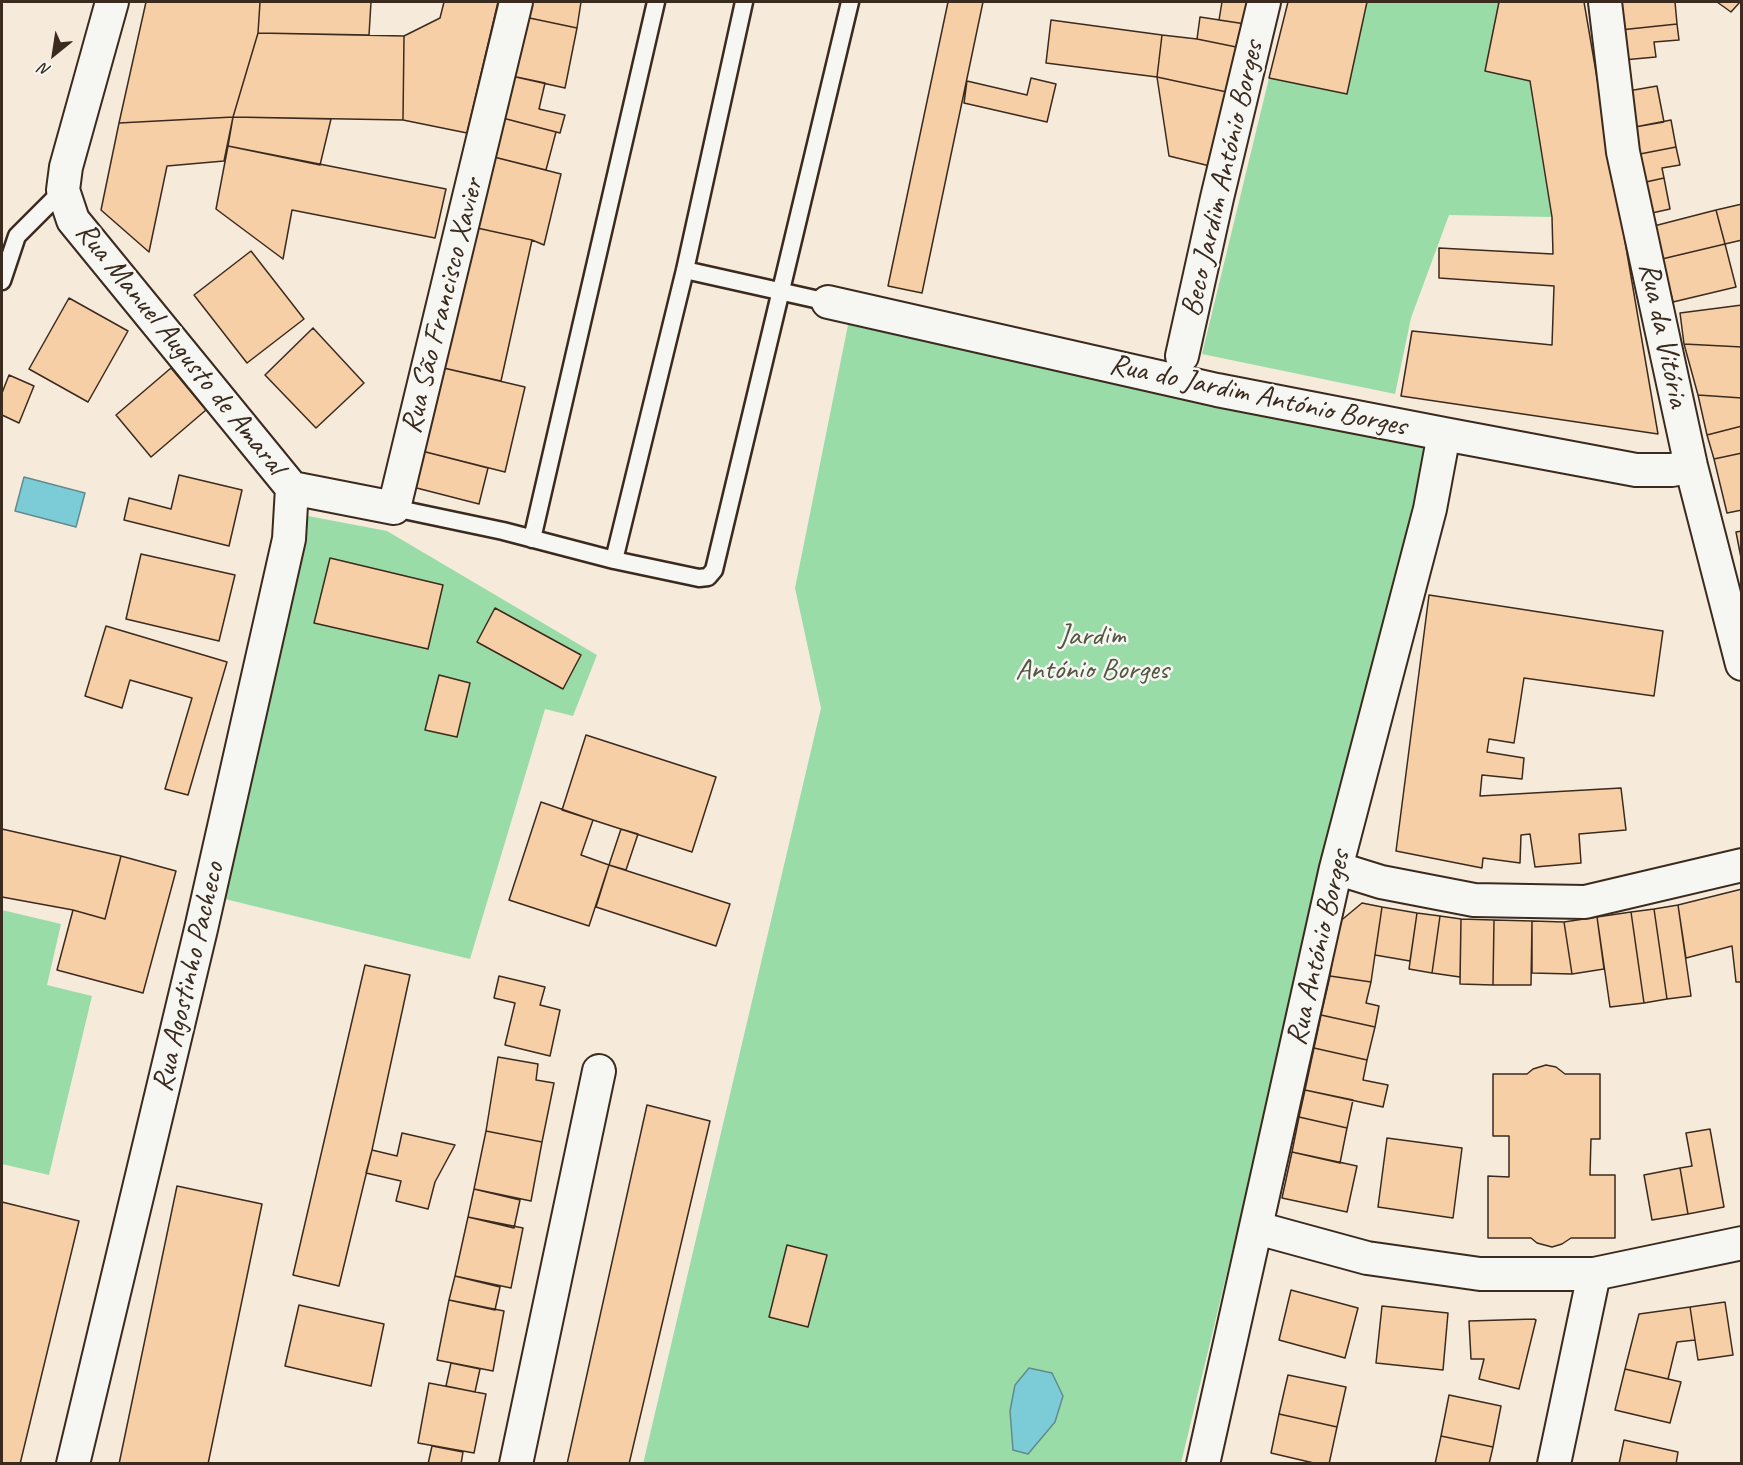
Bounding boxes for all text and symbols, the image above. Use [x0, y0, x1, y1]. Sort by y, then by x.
north arrow [24, 24, 84, 84]
street label: Beco Jardim António Borges [1174, 38, 1272, 320]
text: N [36, 58, 54, 81]
street label: Rua São Francisco Xavier [394, 175, 492, 437]
street label: Rua Manuel Augusto de Amaral [67, 216, 293, 482]
street label: Rua da Vitória [1630, 259, 1696, 411]
street label: Rua do Jardim António Borges [1106, 347, 1410, 445]
park label: Jardim António Borges [1015, 618, 1169, 688]
street label: Rua António Borges [1279, 847, 1359, 1049]
street label: Rua Agostinho Pacheco [145, 859, 233, 1095]

